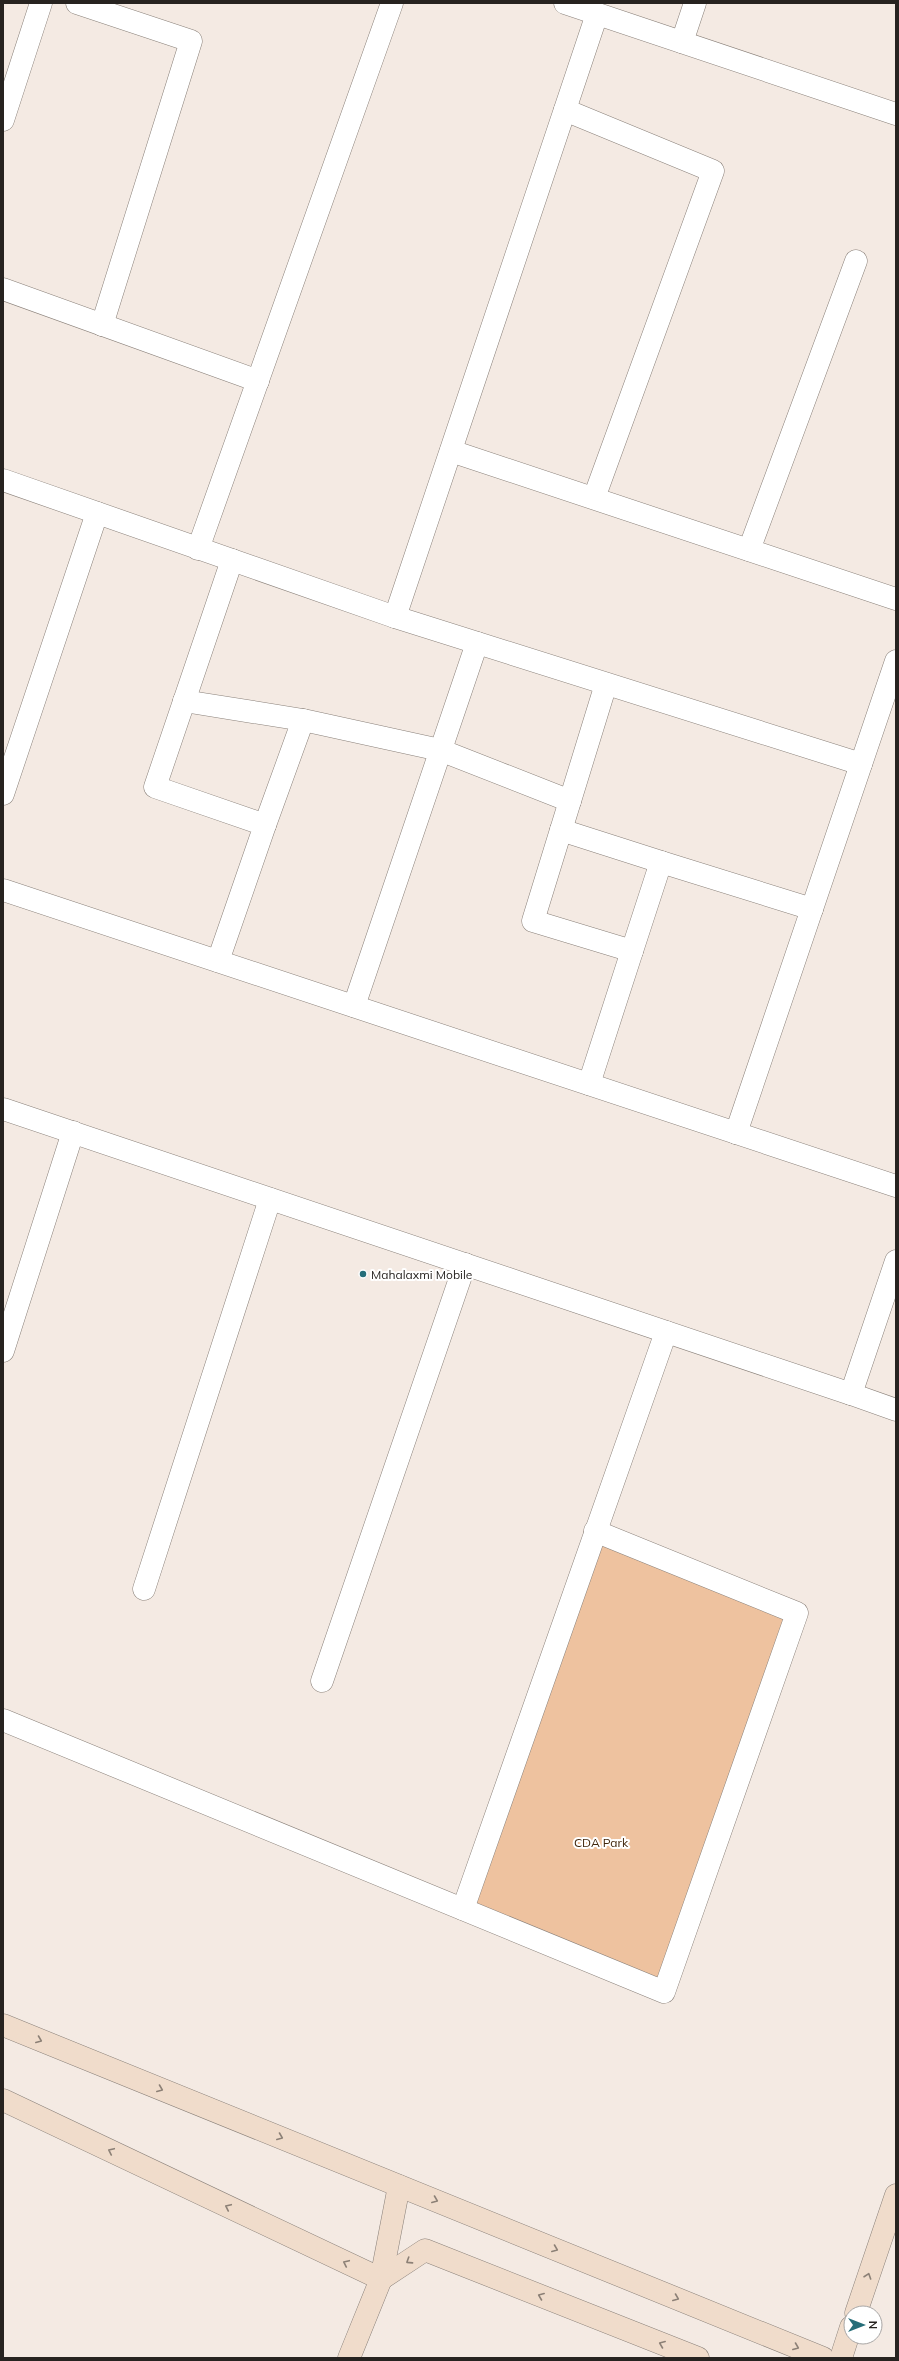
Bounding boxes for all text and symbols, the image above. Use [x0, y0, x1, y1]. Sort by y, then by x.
place label: Mahalaxmi Mobile [371, 1267, 472, 1282]
marker: Mahalaxmi Mobile [358, 1269, 368, 1279]
park label: CDA Park [574, 1835, 629, 1850]
one-way arrow [36, 2035, 43, 2043]
one-way arrow [156, 2084, 163, 2092]
one-way arrow [277, 2133, 284, 2141]
one-way arrow [108, 2148, 115, 2156]
one-way arrow [432, 2196, 439, 2204]
one-way arrow [225, 2204, 233, 2212]
one-way arrow [552, 2245, 559, 2253]
one-way arrow [406, 2256, 413, 2263]
one-way arrow [342, 2260, 350, 2268]
one-way arrow [864, 2273, 872, 2280]
one-way arrow [537, 2293, 545, 2301]
one-way arrow [672, 2294, 679, 2302]
north arrow [843, 2305, 883, 2345]
text: N [866, 2321, 880, 2329]
one-way arrow [658, 2340, 665, 2348]
one-way arrow [793, 2343, 800, 2351]

